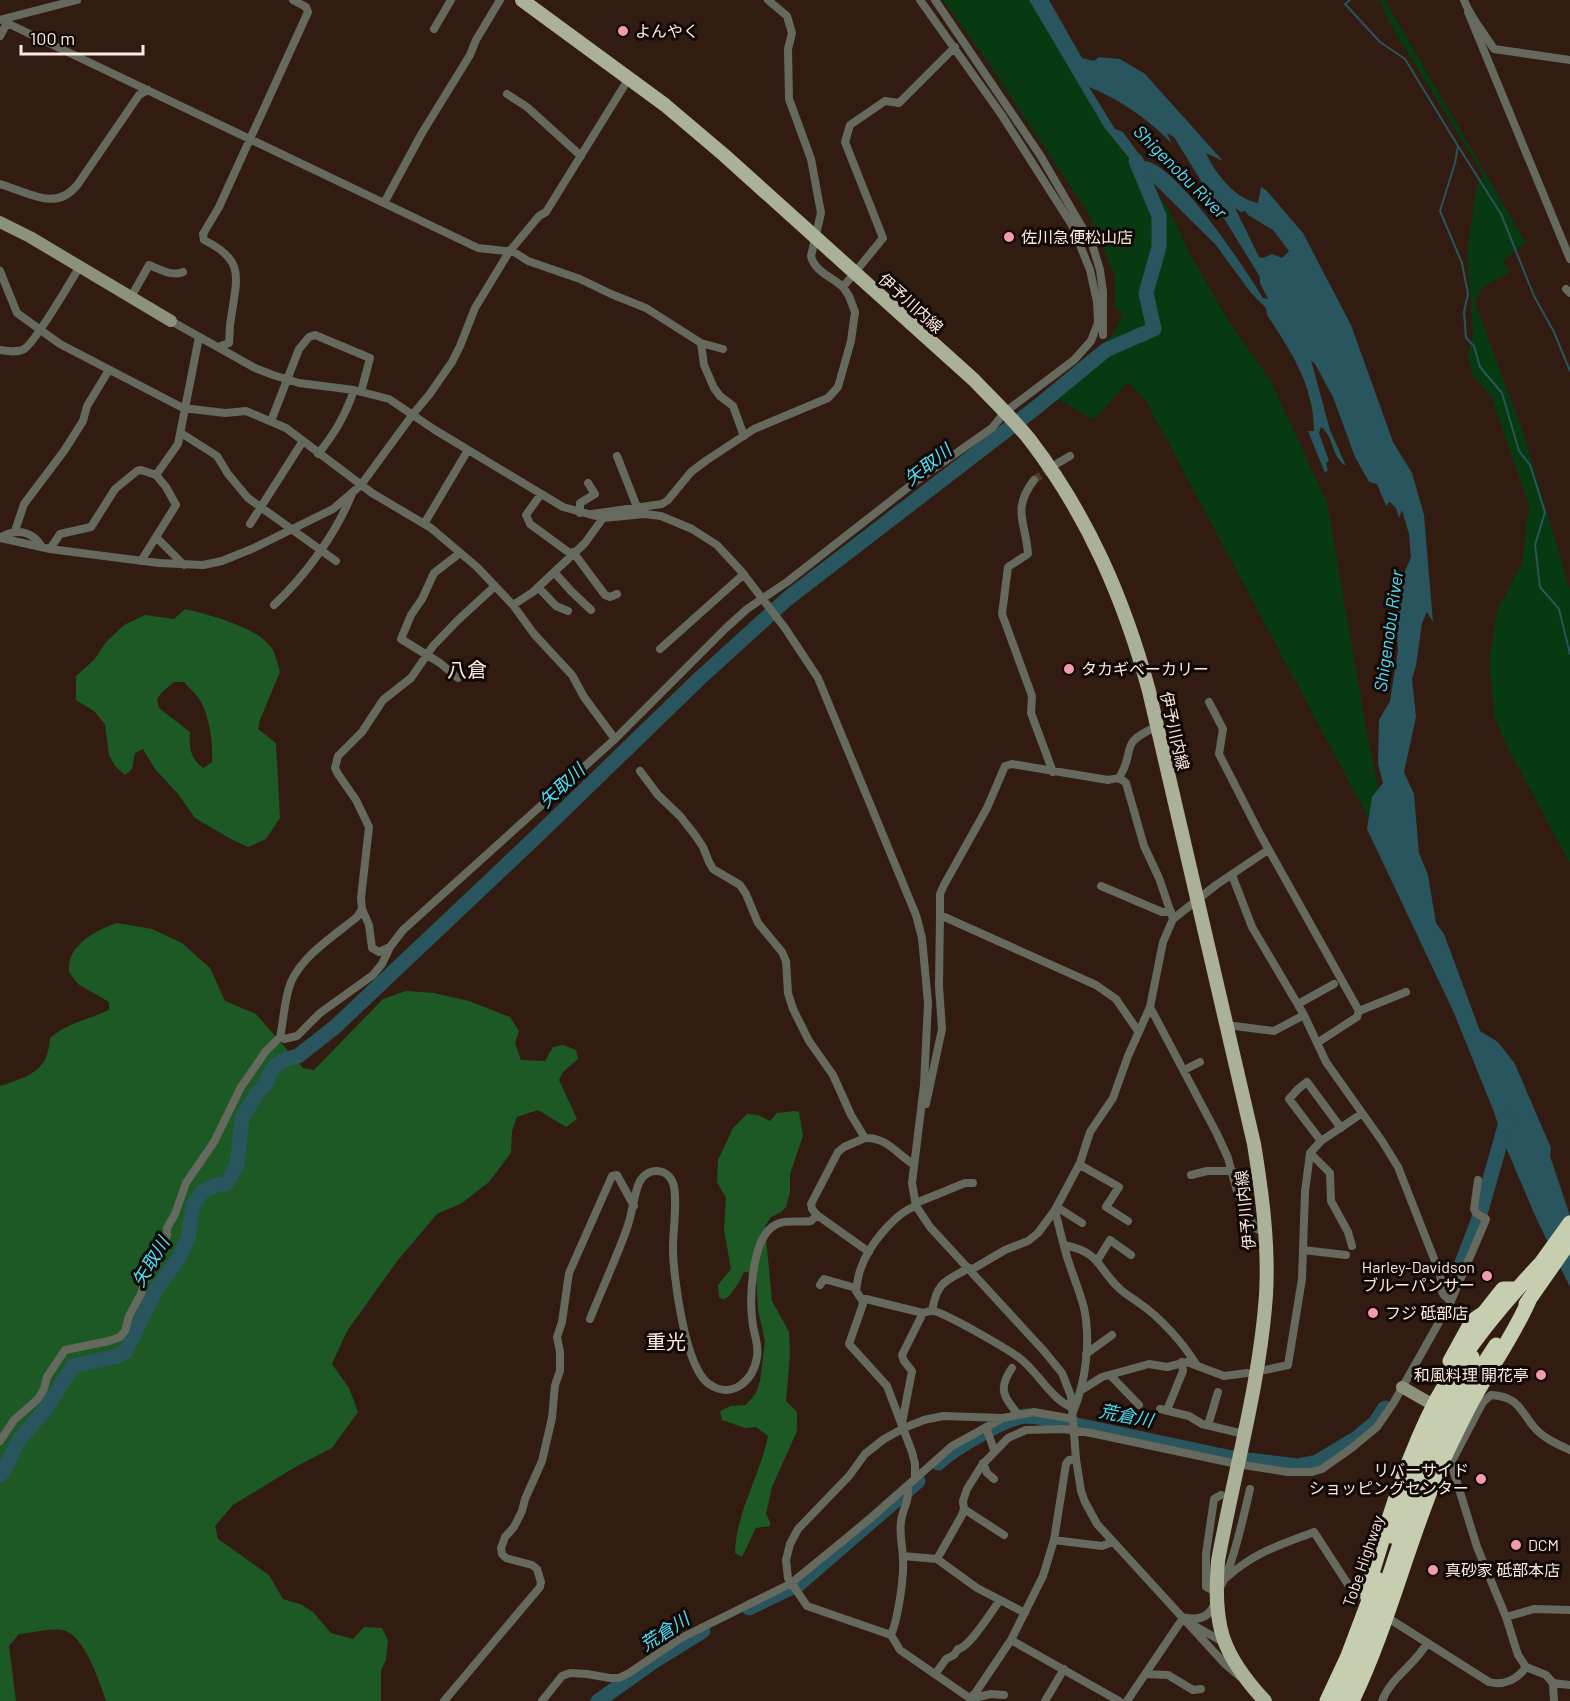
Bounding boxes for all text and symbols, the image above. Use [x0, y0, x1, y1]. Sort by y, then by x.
scale bar [21, 18, 142, 56]
place label: よんやく [635, 21, 699, 40]
marker: よんやく [616, 24, 630, 38]
text: 100 m [30, 27, 75, 49]
water label: Shigenobu River [1130, 120, 1232, 223]
place label: 佐川急便松山店 [1021, 227, 1133, 246]
marker: 佐川急便松山店 [1002, 230, 1016, 244]
street label: 伊予川内線 [875, 269, 947, 336]
water label: 矢取川 [899, 438, 957, 490]
water label: Shigenobu River [1369, 568, 1408, 693]
district label: 八倉 [447, 657, 487, 681]
place label: タカギベーカリー [1081, 659, 1209, 678]
marker: タカギベーカリー [1062, 662, 1076, 676]
street label: 伊予川内線 [1157, 690, 1194, 772]
water label: 矢取川 [534, 757, 590, 812]
street label: 伊予川内線 [1231, 1169, 1258, 1251]
water label: 矢取川 [127, 1231, 175, 1290]
place label: Harley-Davidson ブルーパンサー [1362, 1257, 1475, 1294]
marker: Harley-Davidson ブルーパンサー [1480, 1269, 1494, 1283]
place label: フジ 砥部店 [1385, 1303, 1468, 1322]
marker: フジ 砥部店 [1366, 1306, 1380, 1320]
district label: 重光 [646, 1329, 686, 1353]
place label: 和風料理 開花亭 [1414, 1365, 1529, 1384]
marker: 和風料理 開花亭 [1534, 1368, 1548, 1382]
water label: 荒倉川 [1098, 1399, 1157, 1431]
place label: リバーサイド ショッピングセンター [1309, 1460, 1469, 1497]
marker: リバーサイド ショッピングセンター [1474, 1472, 1488, 1486]
street label: Tobe Highway [1338, 1512, 1387, 1609]
place label: DCM [1528, 1535, 1559, 1554]
marker: DCM [1509, 1538, 1523, 1552]
place label: 真砂家 砥部本店 [1445, 1560, 1560, 1579]
marker: 真砂家 砥部本店 [1426, 1563, 1440, 1577]
water label: 荒倉川 [636, 1606, 695, 1655]

